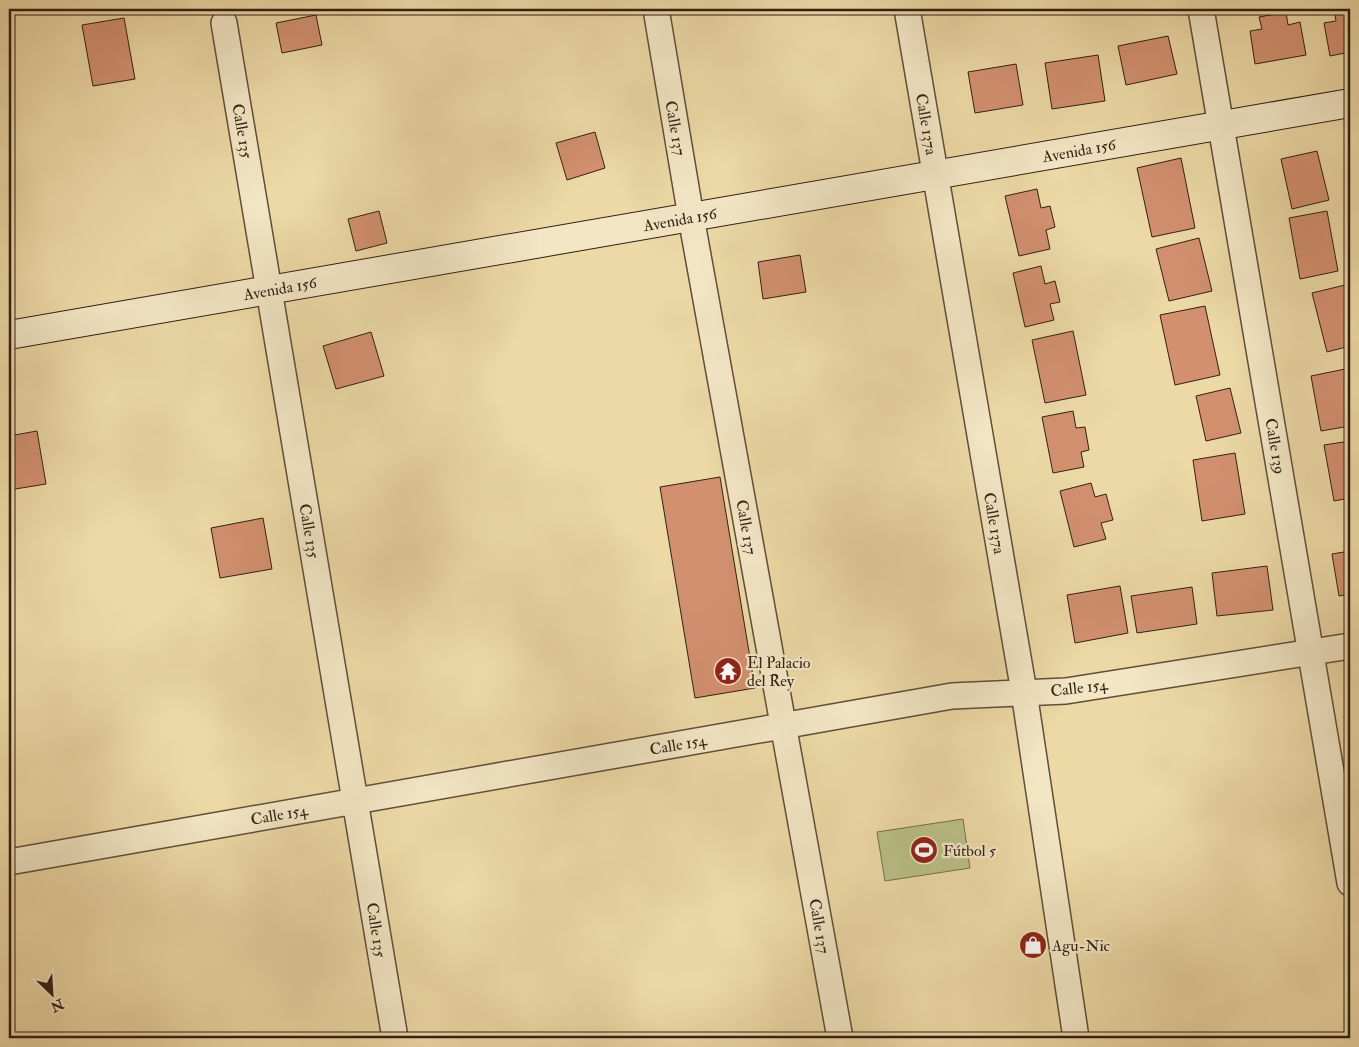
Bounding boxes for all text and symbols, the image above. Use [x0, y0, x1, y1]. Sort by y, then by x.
street label: Calle 137a [911, 92, 941, 157]
street label: Calle 137 [660, 99, 690, 158]
street label: Calle 135 [227, 102, 257, 160]
street label: Avenida 156 [1040, 135, 1118, 167]
street label: Avenida 156 [641, 204, 719, 236]
street label: Avenida 156 [241, 273, 319, 305]
street label: Calle 139 [1260, 417, 1290, 476]
street label: Calle 137a [979, 491, 1009, 556]
street label: Calle 137 [731, 498, 761, 557]
street label: Calle 135 [294, 502, 324, 560]
place label: El Palacio del Rey [747, 653, 811, 691]
temple icon: El Palacio del Rey [713, 656, 743, 686]
street label: Calle 154 [1049, 674, 1110, 701]
street label: Calle 154 [648, 730, 709, 760]
street label: Calle 154 [249, 800, 310, 830]
sports icon: Fútbol 5 [909, 835, 939, 865]
place label: Fútbol 5 [943, 841, 996, 861]
street label: Calle 137 [804, 897, 834, 956]
street label: Calle 135 [362, 901, 390, 959]
shop icon: Agu-Nic [1018, 930, 1048, 960]
place label: Agu-Nic [1051, 936, 1111, 956]
north arrow [28, 970, 78, 1020]
text: N [48, 995, 67, 1016]

